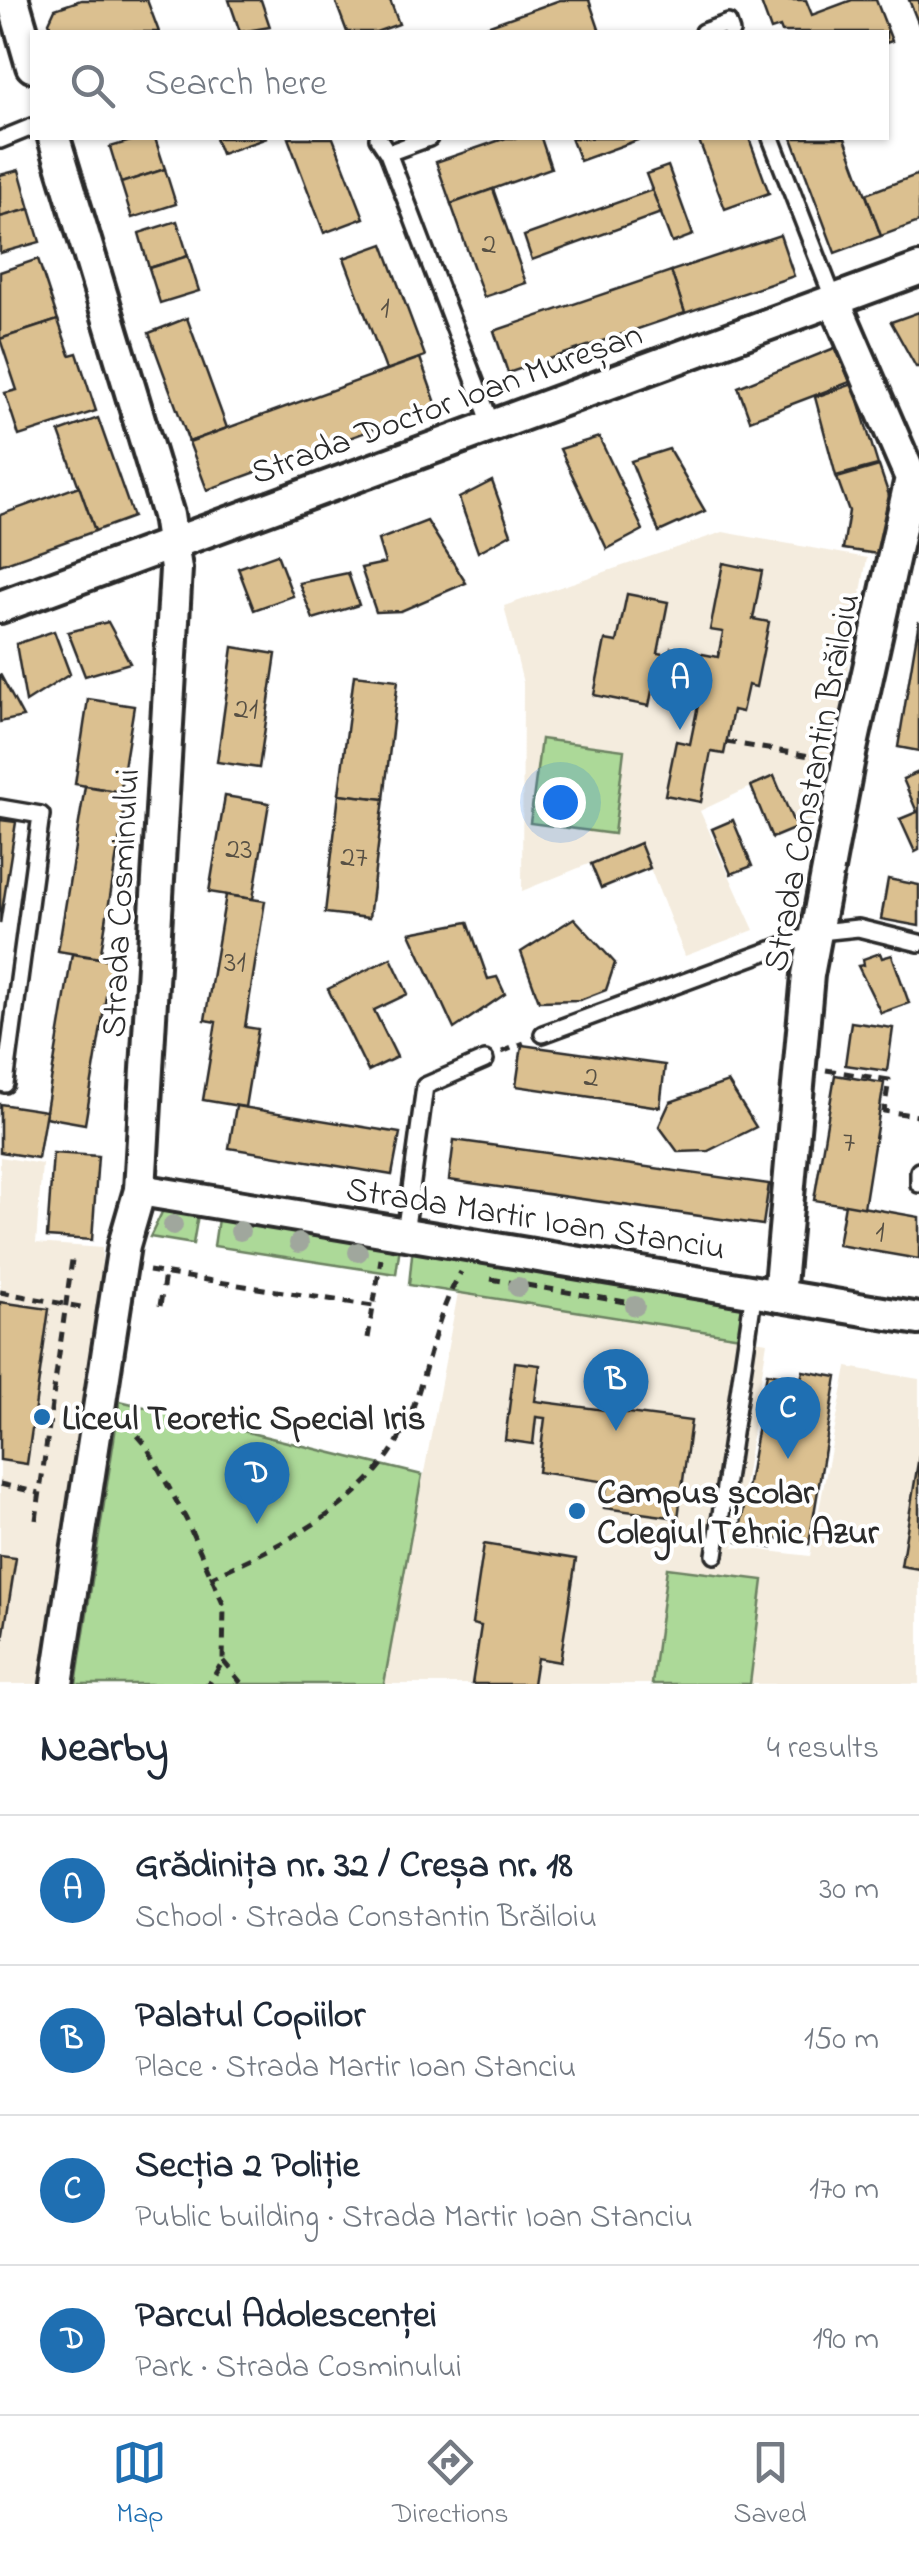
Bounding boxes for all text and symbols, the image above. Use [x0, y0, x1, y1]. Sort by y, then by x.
search box [30, 30, 889, 140]
text: Search here [145, 57, 327, 113]
icon: search [65, 58, 120, 113]
house number: 2 [482, 224, 497, 268]
house number: 1 [380, 288, 390, 332]
street label: Strada Doctor Ioan Mureșan [244, 311, 650, 500]
street label: Strada Constantin Brăiloiu [752, 589, 875, 976]
pin: A [648, 648, 712, 730]
house number: 21 [234, 689, 258, 733]
street label: Strada Cosminului [90, 767, 155, 1039]
your location [535, 777, 586, 828]
house number: 23 [225, 829, 253, 873]
house number: 27 [340, 837, 368, 881]
house number: 31 [224, 942, 246, 986]
house number: 2 [584, 1057, 599, 1101]
house number: 7 [843, 1122, 855, 1166]
street label: Strada Martir Ioan Stanciu [342, 1165, 729, 1276]
house number: 1 [875, 1212, 885, 1256]
pin: B [584, 1348, 648, 1431]
pin: C [756, 1376, 820, 1459]
place label: Liceul Teoretic Special Iris [62, 1395, 426, 1446]
marker: Liceul Teoretic Special Iris [31, 1406, 53, 1428]
pin: D [224, 1442, 290, 1524]
place label: Campus școlar Colegiul Tehnic Azur [597, 1469, 880, 1561]
marker: Campus școlar Colegiul Tehnic Azur [566, 1500, 588, 1522]
text: Nearby [40, 1719, 168, 1780]
text: 4 results [767, 1726, 879, 1773]
text: Grădinița nr. 32 / Creșa nr. 18 [135, 1839, 573, 1895]
text: A [63, 1867, 82, 1914]
text: 30 m [819, 1867, 879, 1914]
text: School · Strada Constantin Brăiloiu [135, 1895, 597, 1942]
text: Palatul Copiilor [135, 1989, 365, 2045]
text: B [62, 2017, 83, 2064]
text: 150 m [804, 2017, 879, 2064]
text: Place · Strada Martir Ioan Stanciu [135, 2045, 576, 2092]
text: Secția 2 Poliție [135, 2139, 360, 2195]
text: C [64, 2167, 81, 2214]
text: 170 m [809, 2167, 879, 2214]
text: Public building · Strada Martir Ioan Stanciu [135, 2195, 693, 2242]
text: Parcul Adolescenței [135, 2289, 437, 2345]
text: D [61, 2317, 84, 2364]
text: 190 m [813, 2317, 879, 2364]
text: Park · Strada Cosminului [135, 2345, 462, 2392]
tab: Map [112, 2435, 167, 2536]
tab: Directions [392, 2435, 509, 2536]
tab: Saved [734, 2435, 807, 2536]

